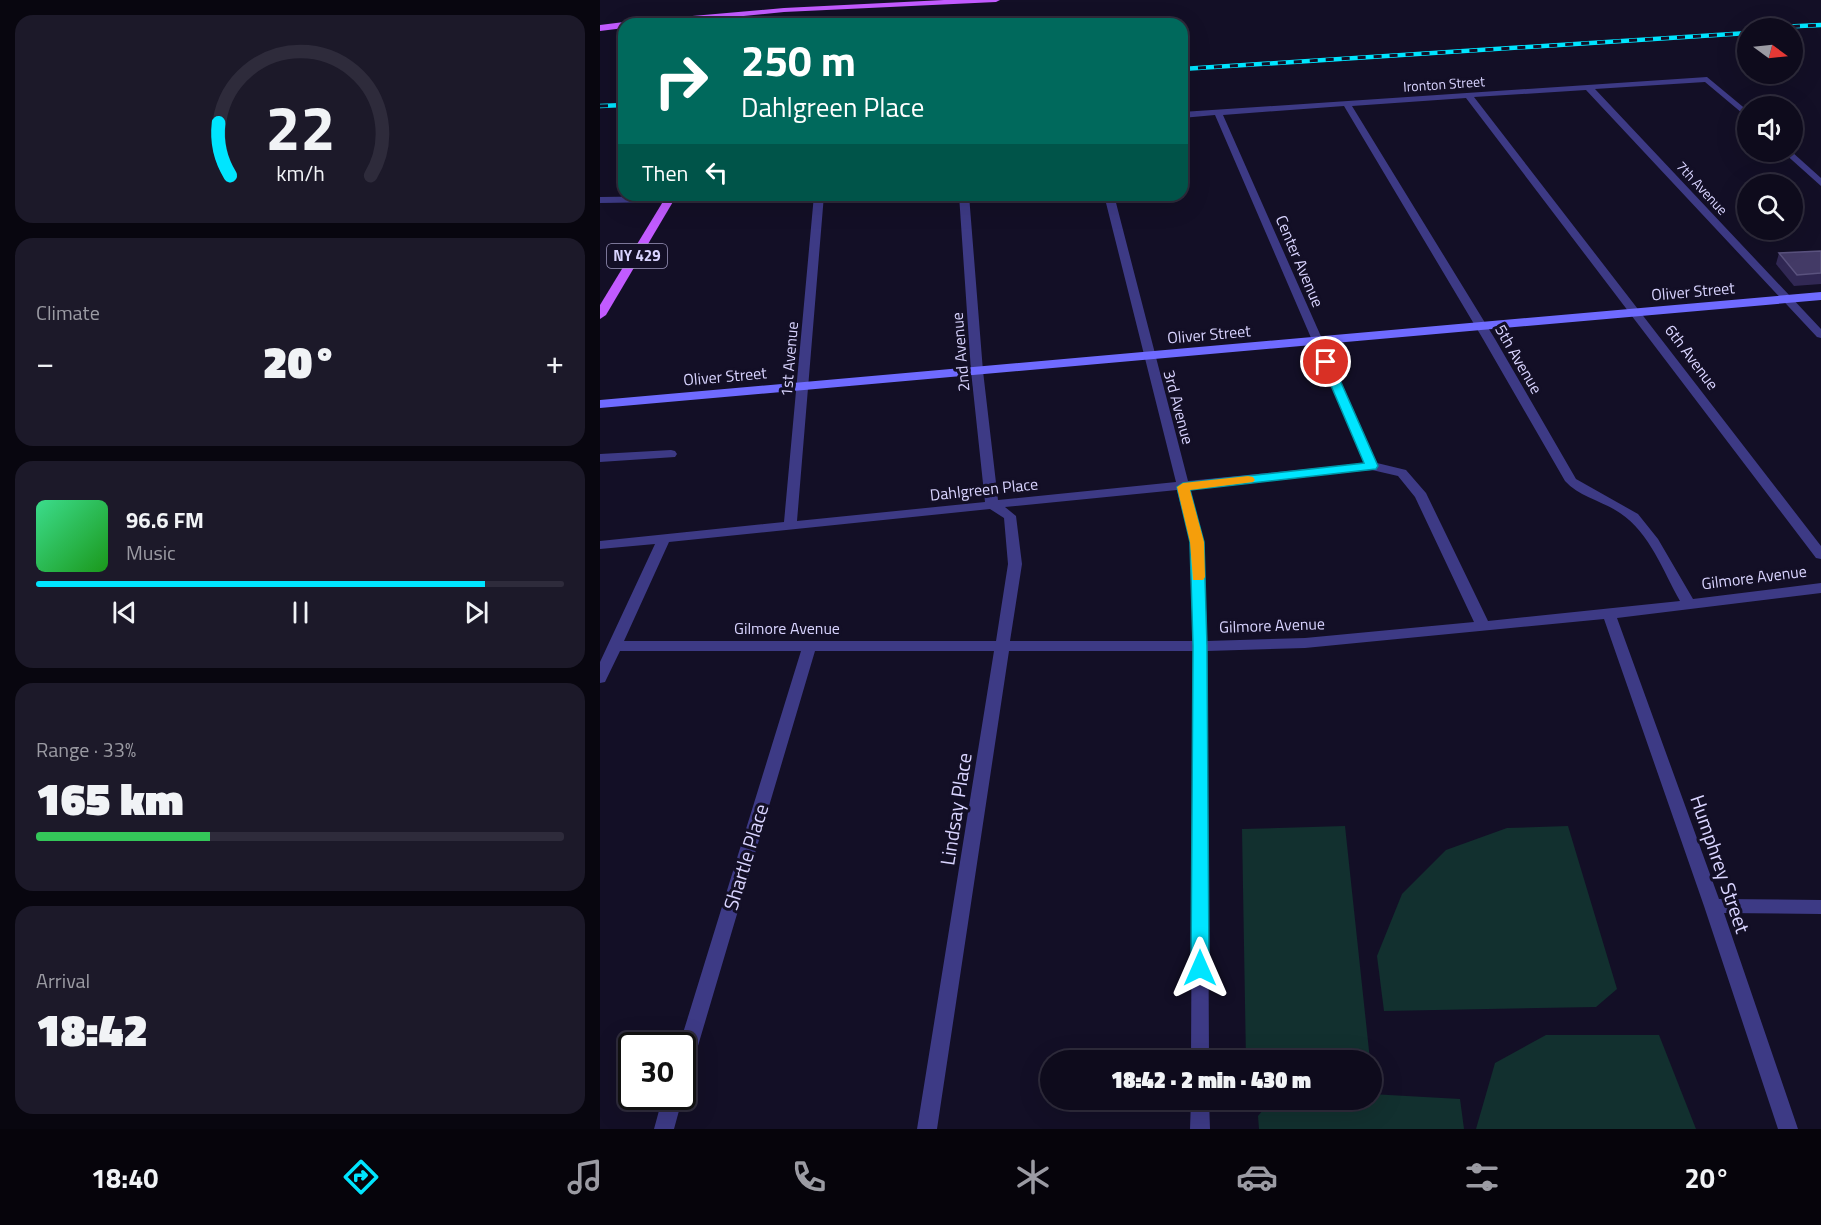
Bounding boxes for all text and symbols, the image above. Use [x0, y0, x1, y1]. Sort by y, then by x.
north arrow [1737, 18, 1803, 84]
map controls [1737, 18, 1803, 240]
text: 250 m [741, 28, 856, 92]
icon: right [642, 42, 720, 120]
street label: Ironton Street [1402, 70, 1486, 97]
text: 22 [265, 79, 335, 174]
text: Dahlgreen Place [741, 86, 924, 127]
button: sound [1737, 96, 1803, 162]
text: Then [642, 156, 688, 190]
icon: left [700, 156, 733, 189]
street label: 7th Avenue [1672, 156, 1733, 219]
text: km/h [276, 157, 324, 189]
button: search [1737, 174, 1803, 240]
street label: Center Avenue [1270, 211, 1330, 311]
road number: NY 429 [607, 244, 667, 268]
street label: Oliver Street [1650, 275, 1736, 307]
text: Climate [36, 297, 100, 328]
street label: 2nd Avenue [945, 311, 975, 393]
street label: Oliver Street [1166, 318, 1252, 350]
street label: 6th Avenue [1659, 319, 1725, 395]
street label: 1st Avenue [774, 320, 804, 398]
street label: 5th Avenue [1489, 320, 1549, 398]
text: 20° [263, 327, 337, 395]
pin [1300, 336, 1351, 387]
text: − [36, 337, 54, 387]
text: + [546, 337, 564, 387]
icon: arrive [1309, 345, 1342, 378]
street label: Oliver Street [682, 360, 768, 392]
street label: 3rd Avenue [1158, 367, 1200, 447]
street label: Dahlgreen Place [929, 471, 1039, 507]
text: 96.6 FM [126, 503, 204, 537]
text: Music [126, 537, 176, 568]
street label: Gilmore Avenue [1700, 559, 1808, 595]
icon: previous [108, 596, 141, 629]
icon: pause [284, 596, 317, 629]
icon: next [460, 596, 493, 629]
street label: Gilmore Avenue [1219, 611, 1325, 639]
street label: Gilmore Avenue [734, 616, 840, 640]
text: Range · 33% [36, 734, 136, 765]
street label: Lindsay Place [931, 750, 980, 868]
text: 165 km [36, 764, 184, 832]
street label: Humphrey Street [1682, 791, 1759, 937]
street label: Shartle Place [715, 800, 776, 914]
position arrow [1168, 936, 1232, 1000]
text: Arrival [36, 965, 90, 996]
text: 18:42 [36, 995, 148, 1063]
speed limit sign: 30 [618, 1032, 696, 1110]
text: 18:42 · 2 min · 430 m [1111, 1063, 1311, 1097]
icon: directions [340, 1156, 382, 1198]
icon: music [564, 1156, 606, 1198]
icon: phone [788, 1156, 830, 1198]
icon: climate [1012, 1156, 1054, 1198]
icon: car [1236, 1156, 1278, 1198]
icon: filters [1461, 1156, 1503, 1198]
text: 18:40 [91, 1157, 158, 1198]
text: 20° [1685, 1157, 1730, 1198]

